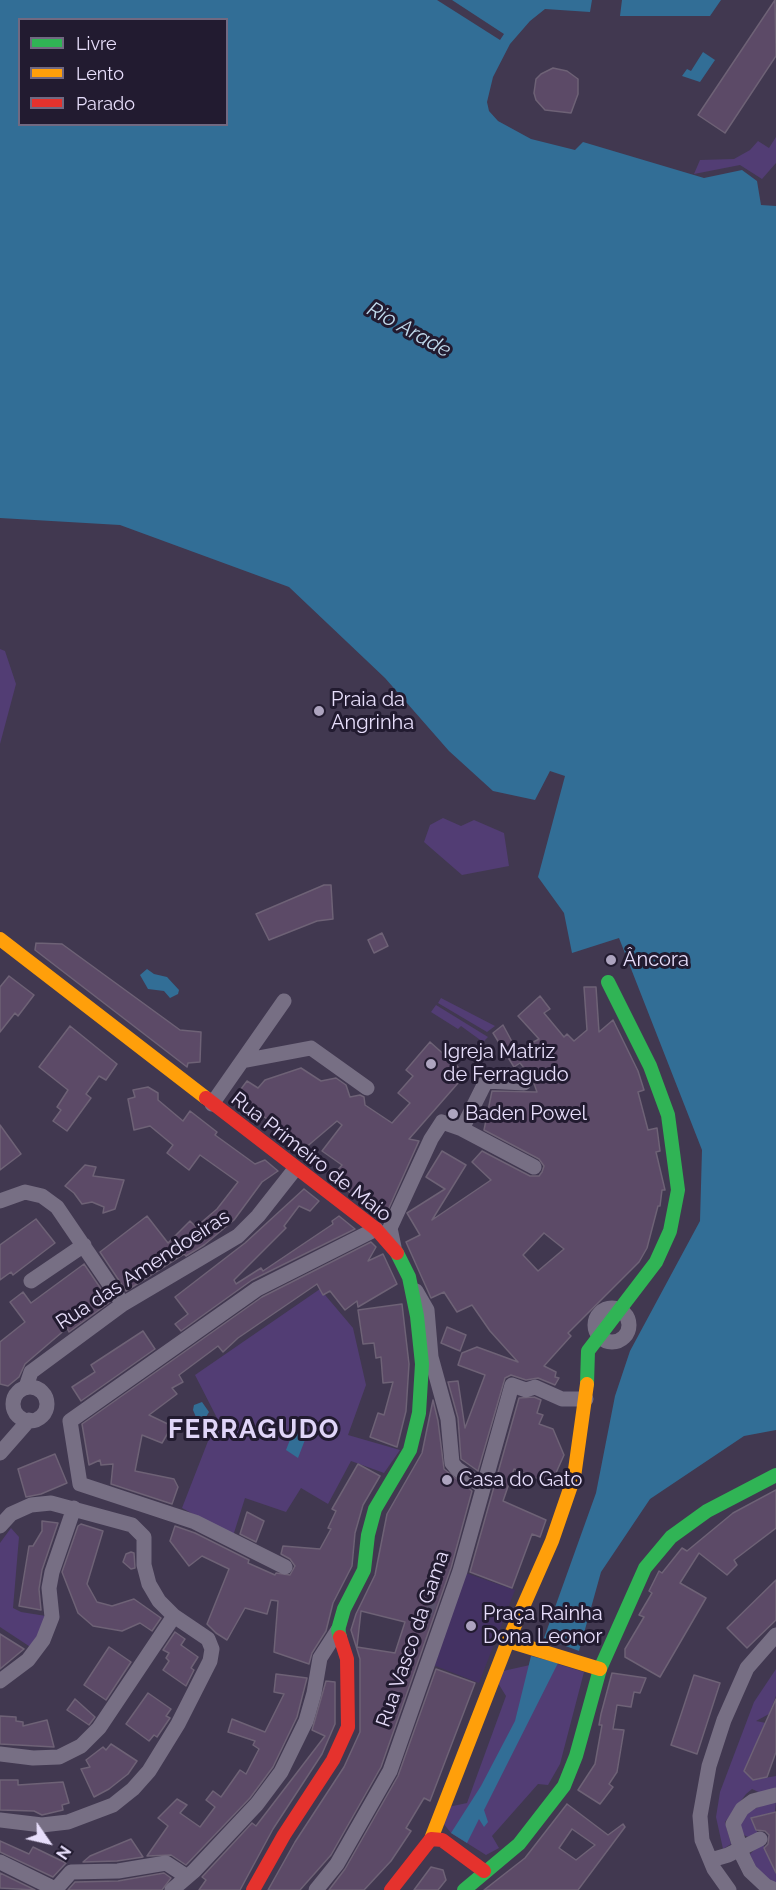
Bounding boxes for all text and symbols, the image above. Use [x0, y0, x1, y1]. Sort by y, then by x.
legend [18, 18, 228, 126]
text: Livre [76, 33, 117, 54]
text: Lento [76, 63, 124, 84]
text: Parado [76, 93, 135, 114]
water label: Rio Arade [363, 297, 455, 363]
place label: Praia da Angrinha [331, 688, 414, 735]
marker: Praia da Angrinha [312, 704, 326, 718]
place label: Âncora [623, 948, 689, 972]
marker: Âncora [604, 953, 618, 967]
place label: Igreja Matriz de Ferragudo [443, 1040, 569, 1087]
marker: Igreja Matriz de Ferragudo [424, 1057, 438, 1071]
street label: Rua Primeiro de Maio [226, 1087, 396, 1227]
place label: Baden Powel [465, 1102, 587, 1126]
marker: Baden Powel [446, 1107, 460, 1121]
street label: Rua das Amendoeiras [52, 1205, 234, 1335]
district label: FERRAGUDO [168, 1414, 340, 1446]
place label: Casa do Gato [459, 1468, 582, 1492]
marker: Casa do Gato [440, 1473, 454, 1487]
street label: Rua Vasco da Gama [372, 1548, 454, 1730]
place label: Praça Rainha Dona Leonor [483, 1602, 603, 1649]
marker: Praça Rainha Dona Leonor [464, 1619, 478, 1633]
north arrow [18, 1812, 78, 1872]
text: N [52, 1842, 75, 1863]

